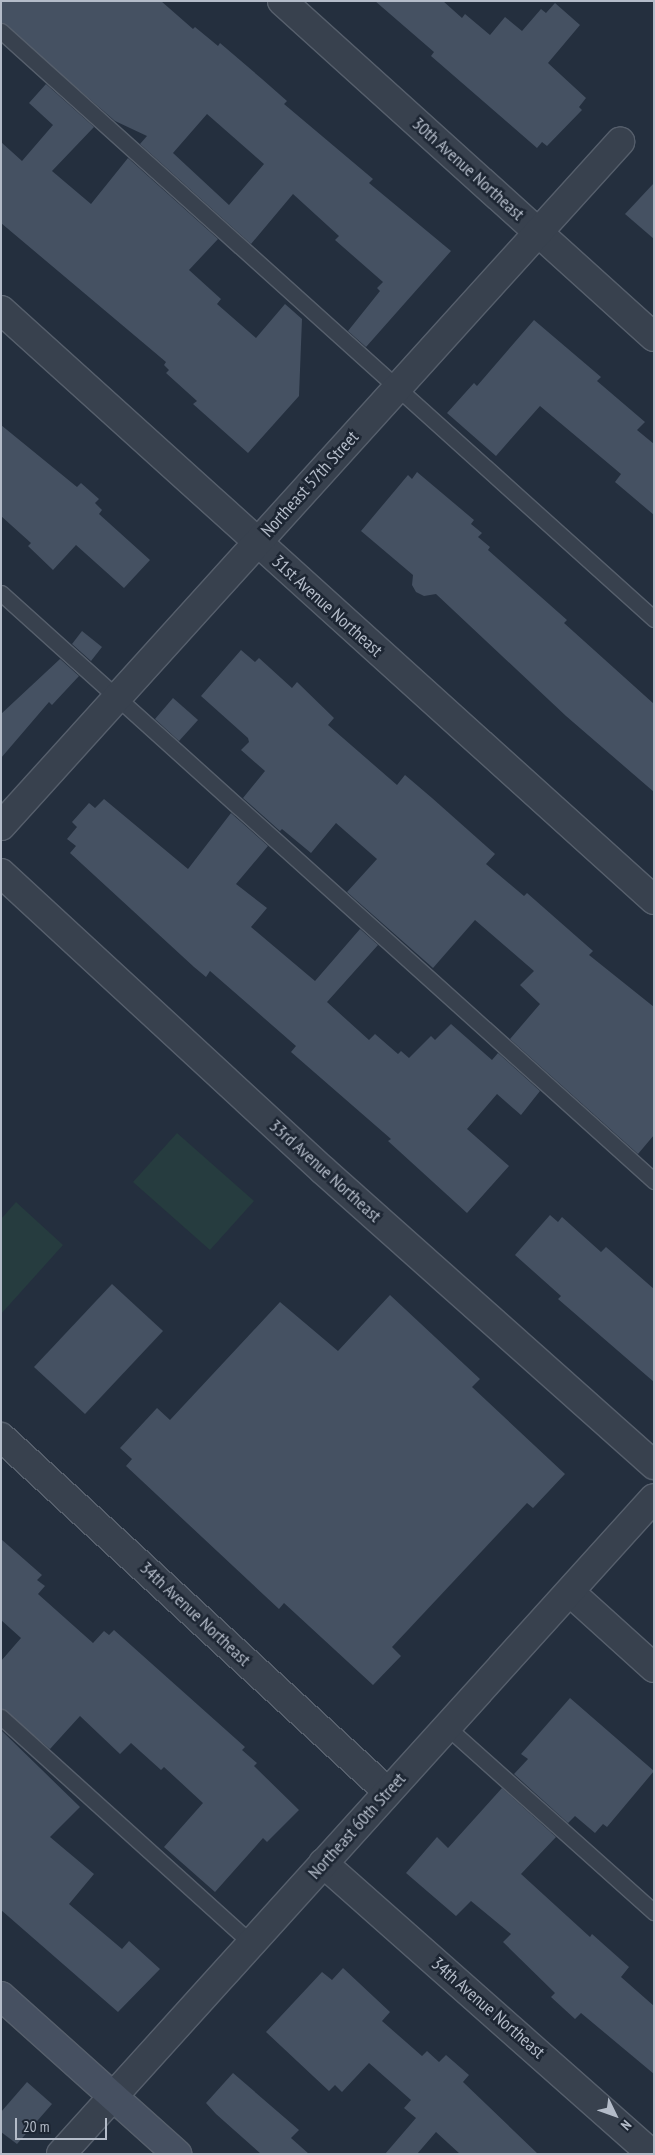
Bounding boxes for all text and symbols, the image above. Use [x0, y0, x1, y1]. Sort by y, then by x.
street label: 30th Avenue Northeast [407, 113, 529, 225]
street label: Northeast 57th Street [257, 427, 363, 541]
street label: 31st Avenue Northeast [267, 551, 387, 661]
street label: 33rd Avenue Northeast [264, 1115, 386, 1227]
street label: 34th Avenue Northeast [135, 1557, 255, 1671]
street label: Northeast 60th Street [304, 1768, 410, 1884]
street label: 34th Avenue Northeast [427, 1953, 549, 2063]
north arrow [590, 2090, 640, 2140]
scale bar [18, 2108, 110, 2140]
text: N [617, 2116, 635, 2134]
text: 20 m [23, 2117, 49, 2136]

